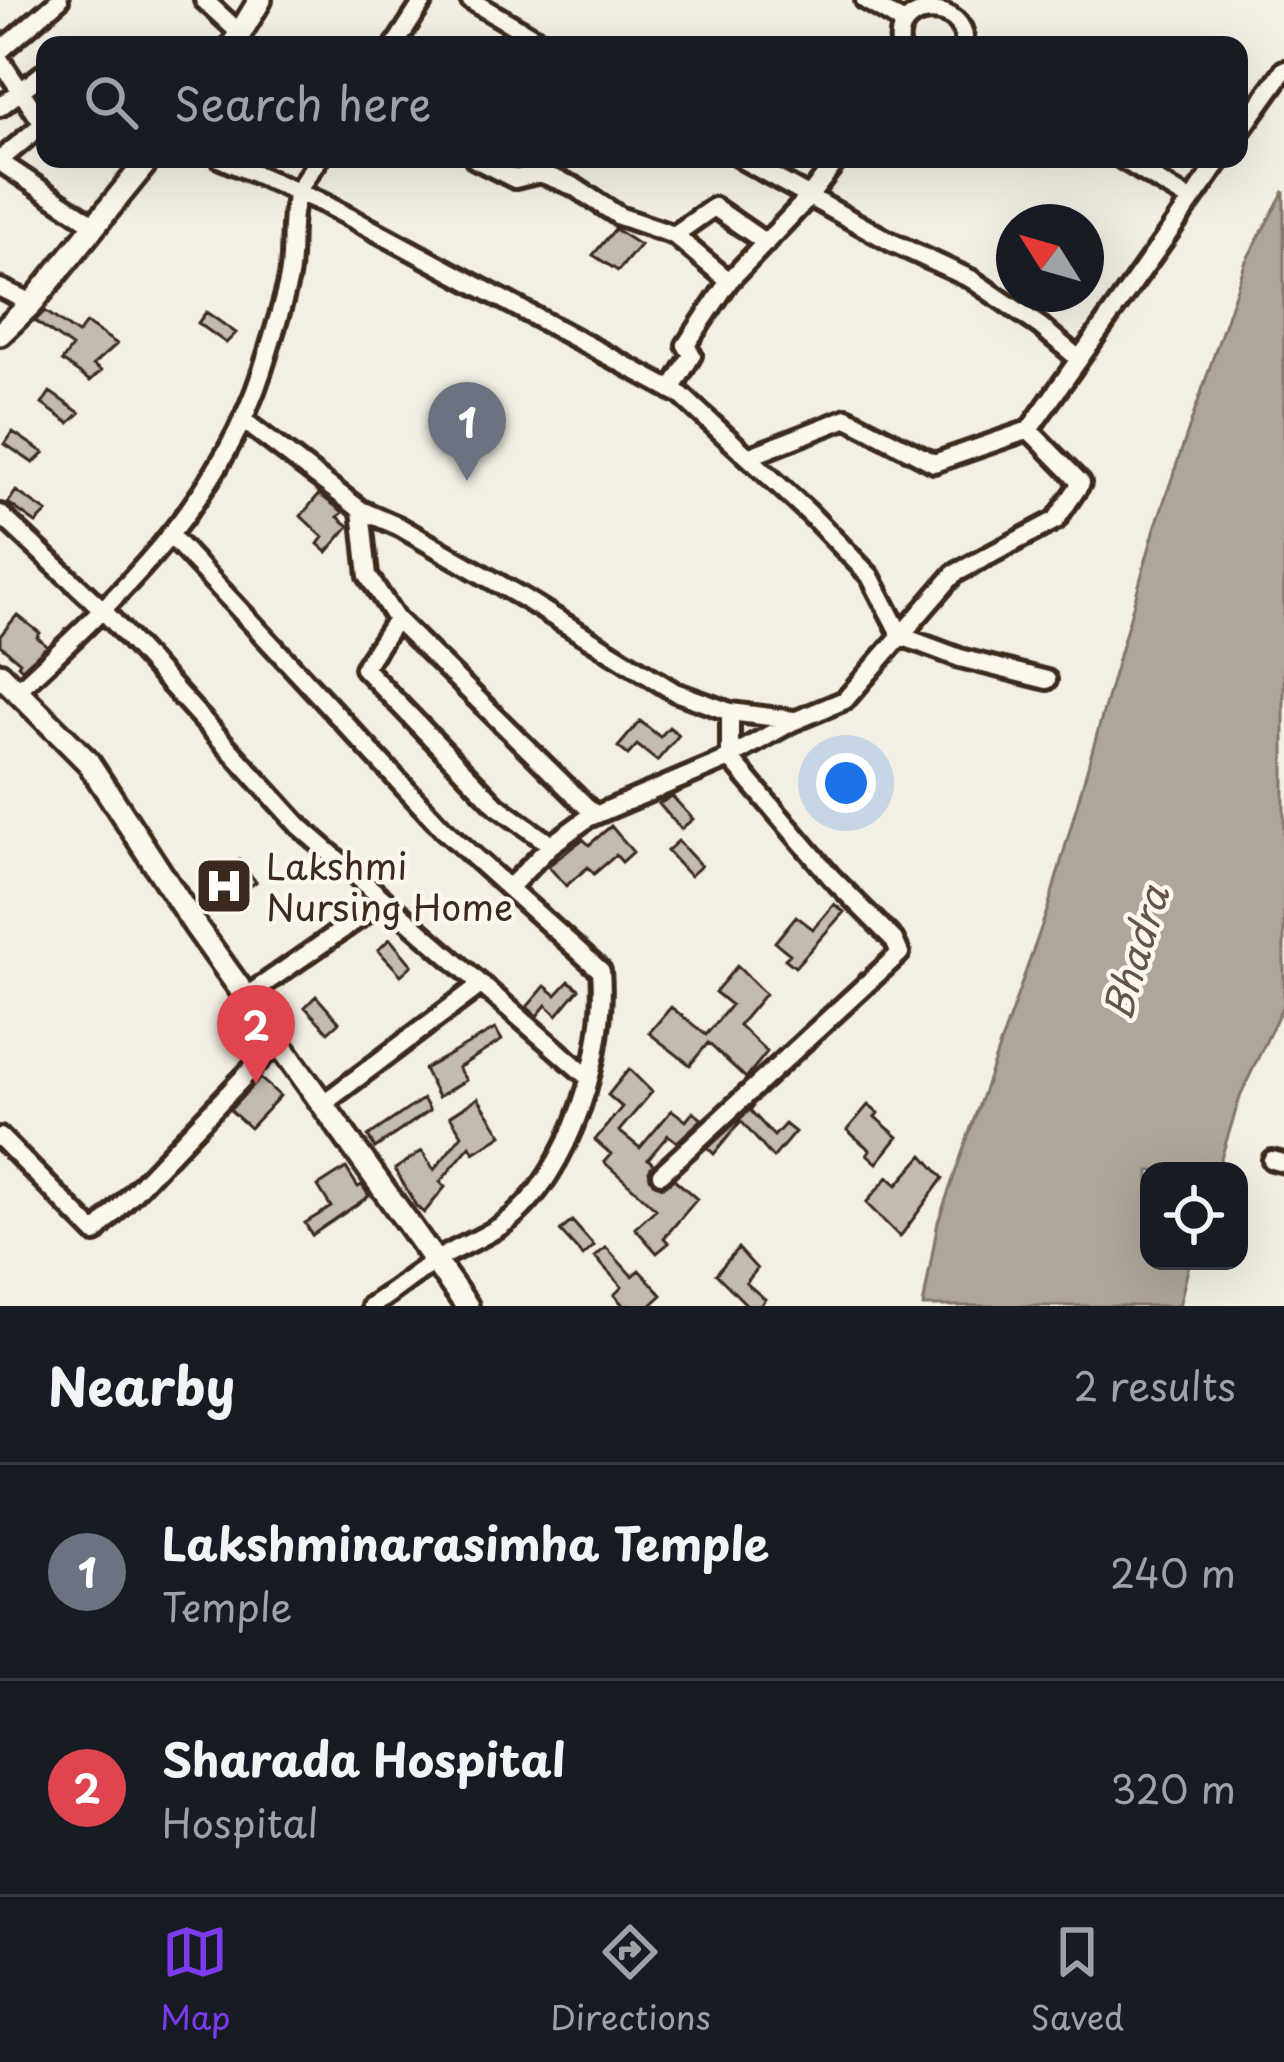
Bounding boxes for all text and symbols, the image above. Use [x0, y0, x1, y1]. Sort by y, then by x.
search box [36, 36, 1248, 168]
text: Search here [174, 68, 431, 136]
icon: search [78, 69, 144, 135]
north arrow [996, 204, 1104, 312]
pin: 1 [428, 382, 506, 481]
your location [816, 753, 876, 813]
place label: Lakshmi Nursing Home [266, 838, 513, 933]
hospital icon: Lakshmi Nursing Home [193, 855, 255, 917]
water label: Bhadra [1086, 877, 1183, 1026]
pin: 2 [217, 985, 295, 1084]
map controls [1140, 1162, 1248, 1270]
button: locate [1140, 1162, 1248, 1270]
text: Nearby [48, 1346, 235, 1423]
text: 2 results [1074, 1355, 1236, 1414]
text: Lakshminarasimha Temple [162, 1508, 769, 1576]
text: 1 [78, 1542, 96, 1601]
text: 240 m [1110, 1542, 1236, 1601]
text: Temple [162, 1576, 292, 1635]
text: Sharada Hospital [162, 1724, 566, 1792]
text: 2 [73, 1758, 101, 1817]
text: 320 m [1111, 1758, 1236, 1817]
text: Hospital [162, 1792, 319, 1851]
tab: Map [160, 1919, 230, 2041]
tab: Directions [550, 1919, 711, 2041]
tab: Saved [1030, 1919, 1124, 2041]

